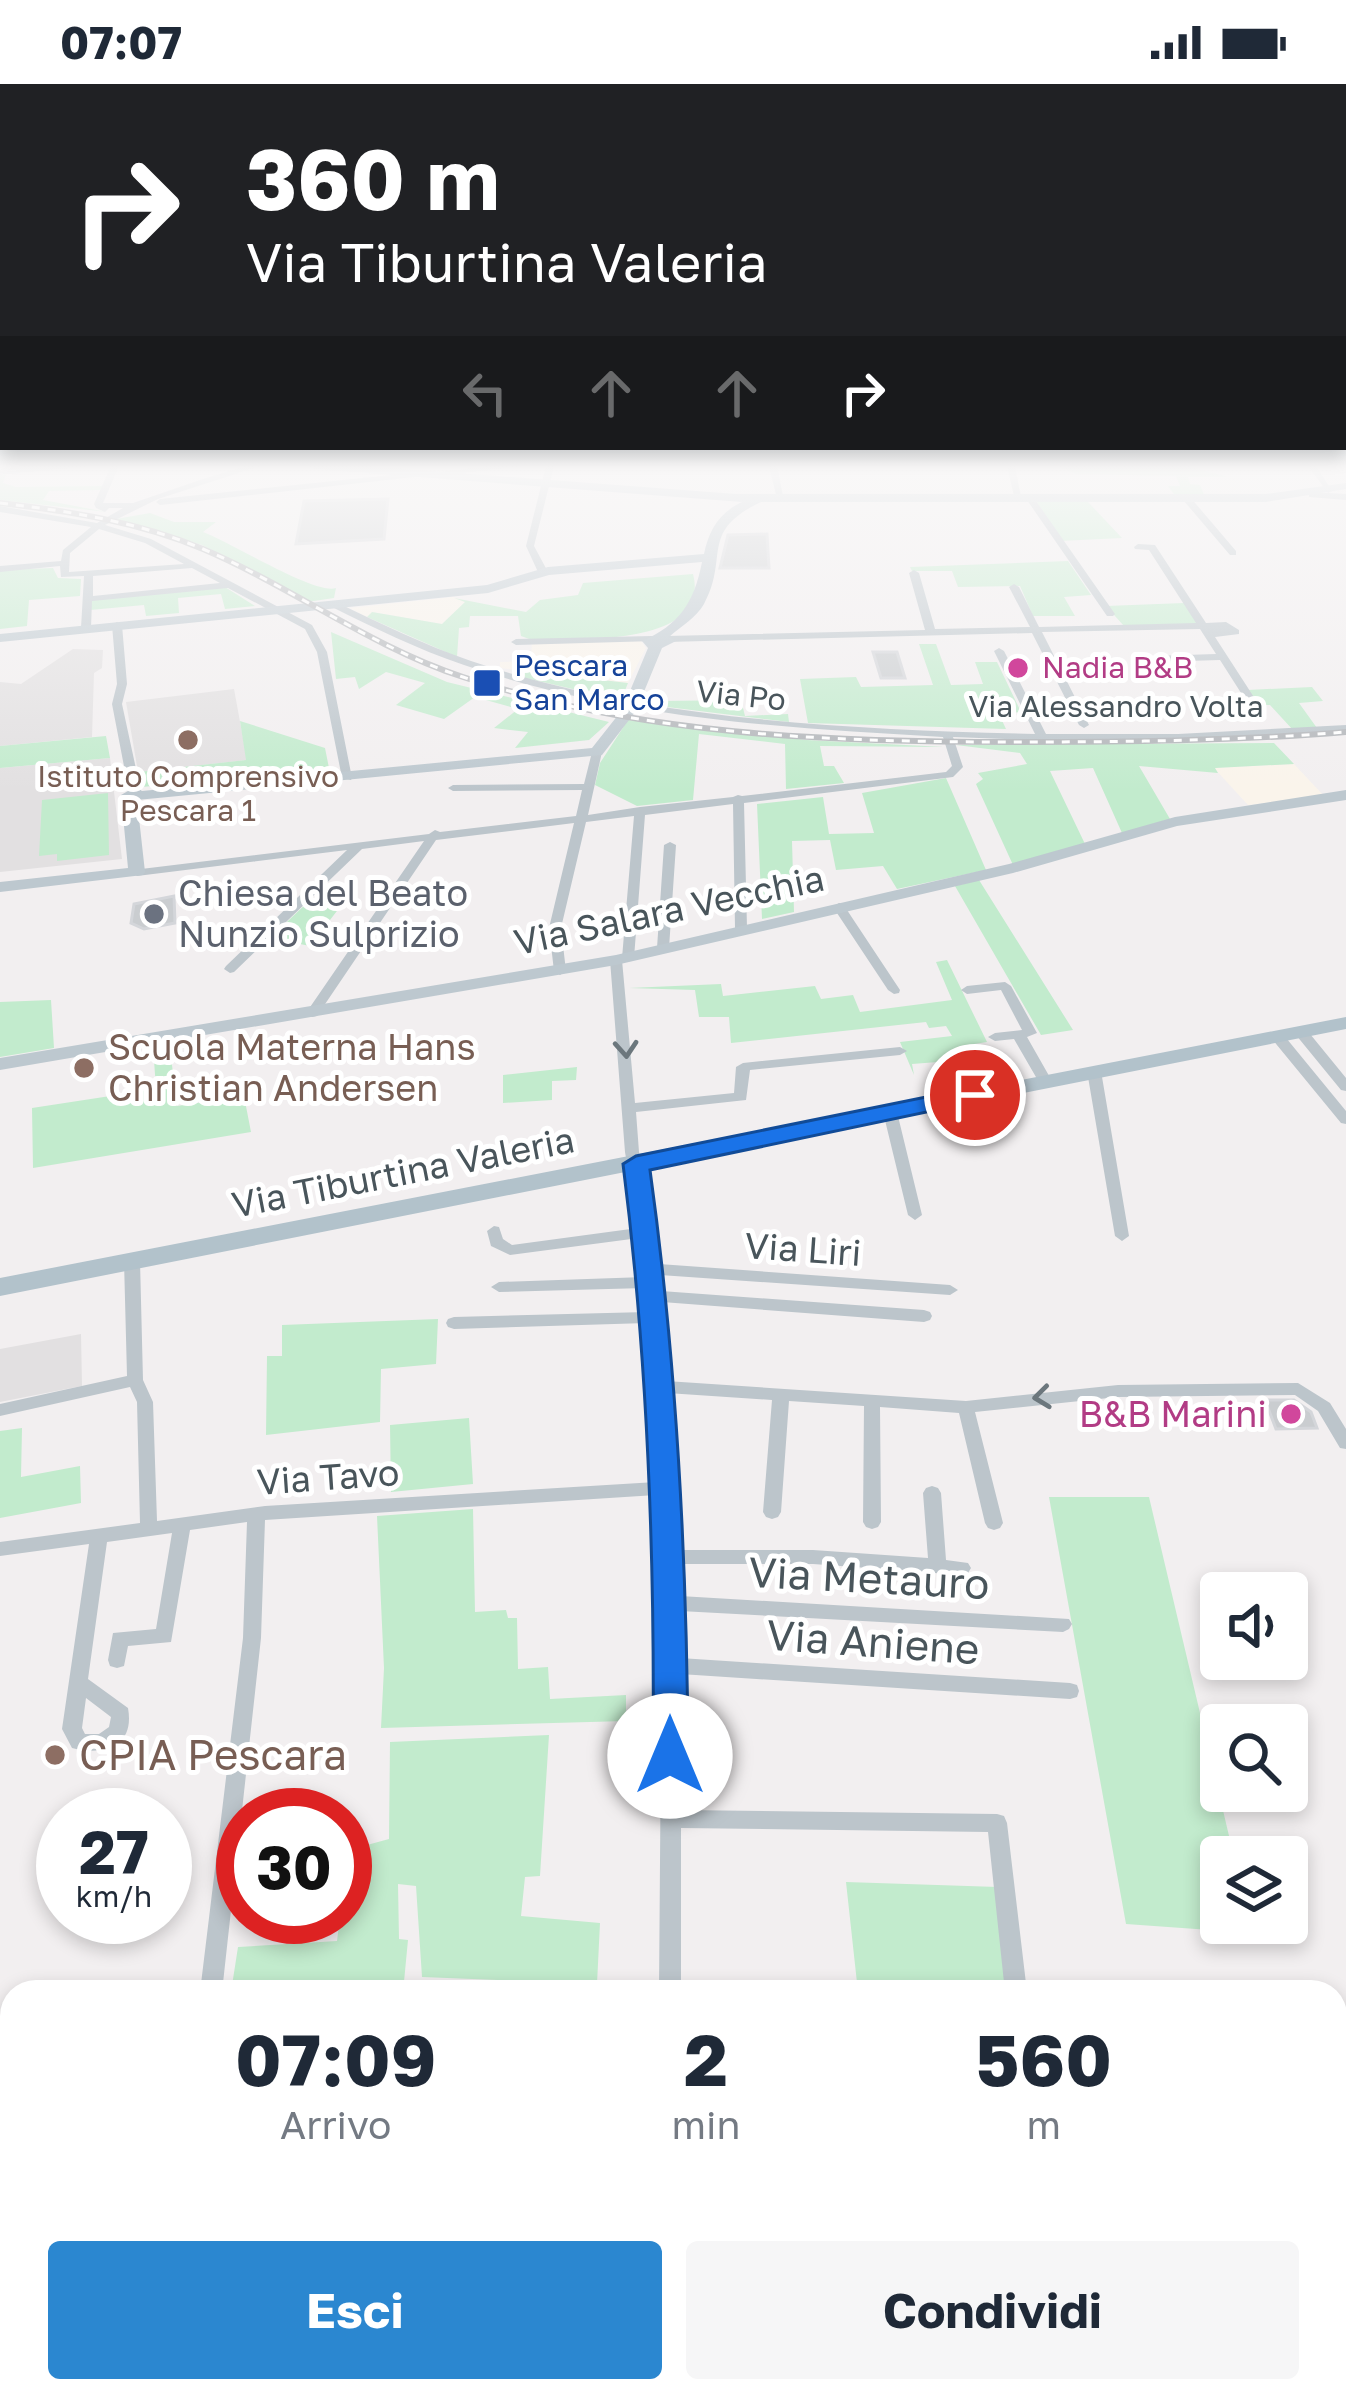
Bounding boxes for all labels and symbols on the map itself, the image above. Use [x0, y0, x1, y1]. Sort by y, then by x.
place label: Pescara San Marco [514, 647, 665, 717]
place label: Nadia B&B [1042, 649, 1193, 685]
marker: Nadia B&B [1005, 655, 1031, 681]
marker: Pescara San Marco [471, 667, 503, 699]
street label: Via Po [694, 672, 788, 718]
street label: Via Alessandro Volta [968, 688, 1264, 724]
marker: Istituto Comprensivo Pescara 1 [175, 727, 201, 753]
place label: Istituto Comprensivo Pescara 1 [37, 758, 339, 828]
street label: Via Salara Vecchia [510, 856, 828, 963]
place label: Chiesa del Beato Nunzio Sulprizio [178, 871, 468, 955]
marker: Chiesa del Beato Nunzio Sulprizio [141, 901, 167, 927]
place label: Scuola Materna Hans Christian Andersen [108, 1025, 476, 1109]
one-way arrow [613, 1040, 639, 1059]
pin [924, 1044, 1026, 1146]
marker: Scuola Materna Hans Christian Andersen [71, 1055, 97, 1081]
street label: Via Tiburtina Valeria [228, 1117, 578, 1226]
street label: Via Liri [743, 1223, 863, 1274]
one-way arrow [1032, 1384, 1052, 1410]
place label: B&B Marini [1079, 1392, 1267, 1435]
marker: B&B Marini [1278, 1401, 1304, 1427]
street label: Via Tavo [255, 1450, 401, 1503]
street label: Via Metauro [747, 1546, 991, 1608]
street label: Via Aniene [765, 1609, 981, 1673]
position arrow [607, 1693, 733, 1819]
place label: CPIA Pescara [79, 1729, 347, 1779]
marker: CPIA Pescara [42, 1742, 68, 1768]
speed limit sign: 30 [216, 1788, 372, 1944]

